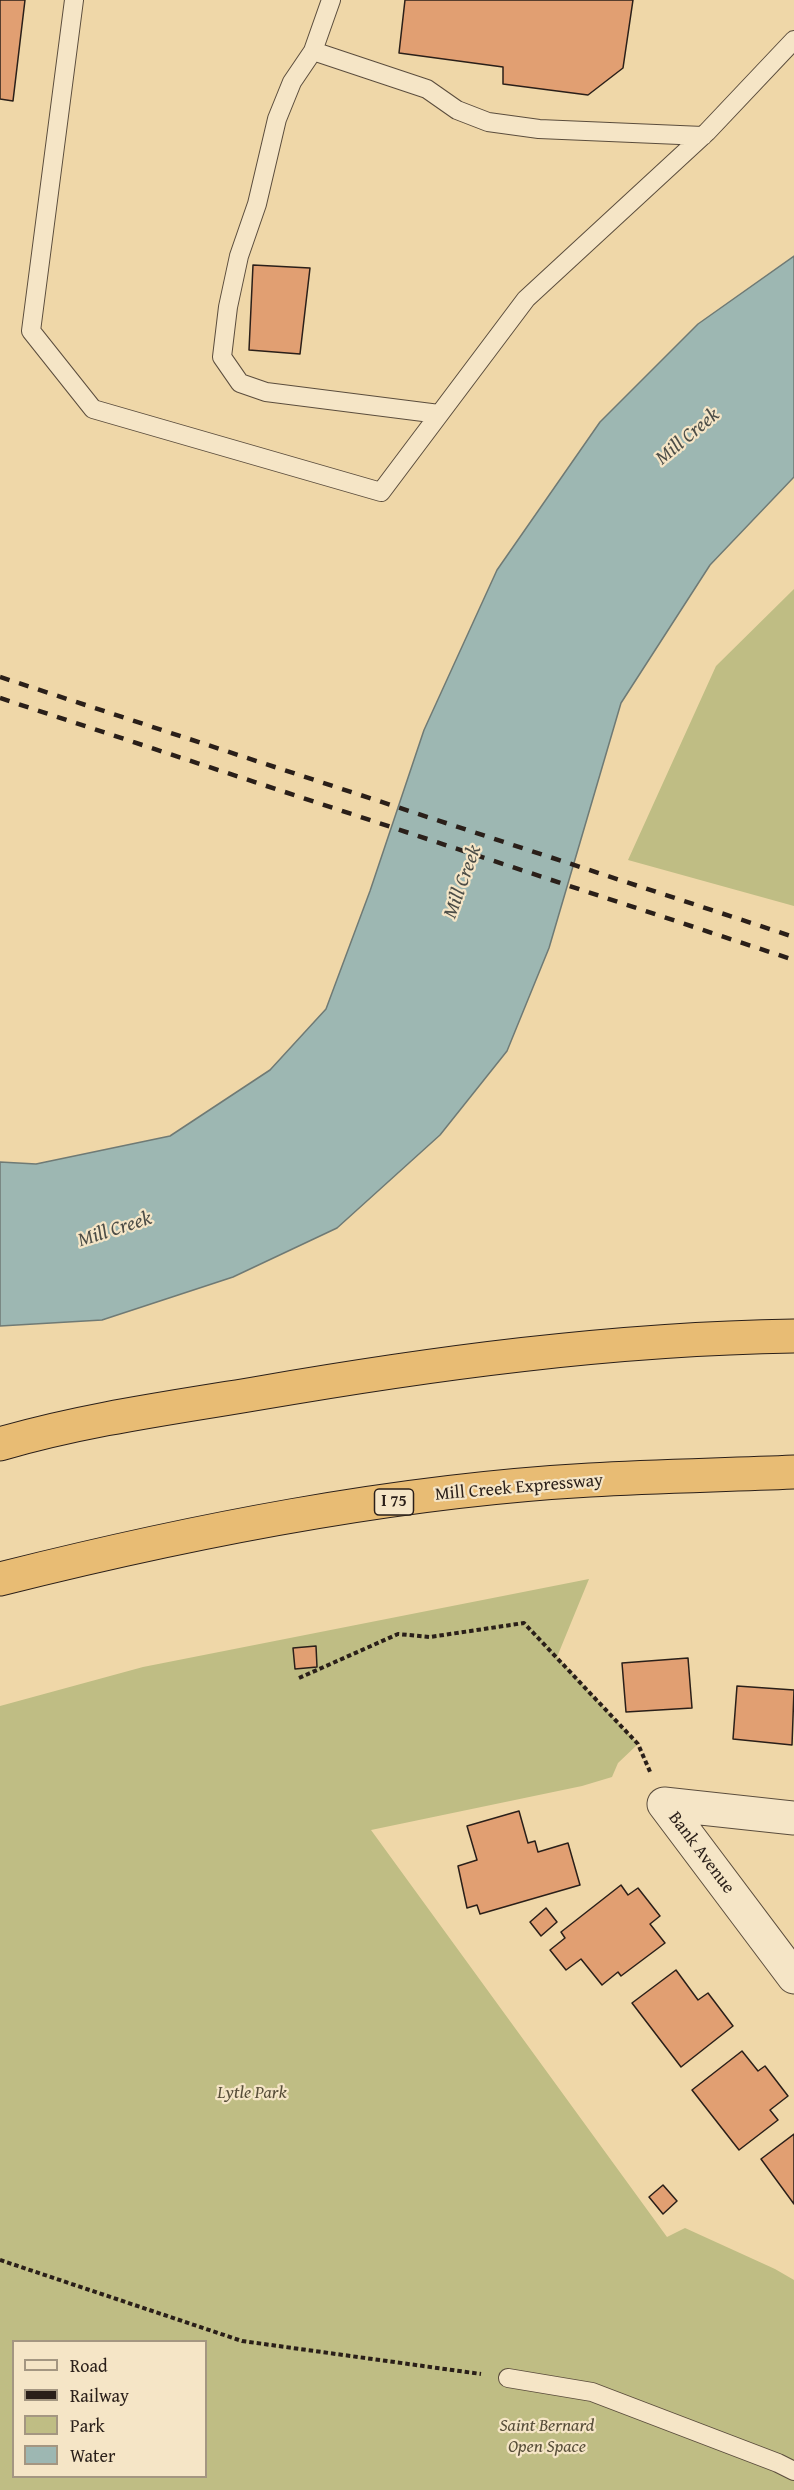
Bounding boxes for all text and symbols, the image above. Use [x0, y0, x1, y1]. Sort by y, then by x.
water label: Mill Creek [651, 403, 725, 471]
water label: Mill Creek [439, 842, 487, 922]
water label: Mill Creek [75, 1207, 155, 1253]
street label: Mill Creek Expressway [434, 1470, 604, 1506]
road number: I 75 [374, 1489, 414, 1515]
street label: Bank Avenue [663, 1808, 739, 1898]
park label: Lytle Park [217, 2082, 287, 2104]
legend [12, 2340, 207, 2478]
text: Road [70, 2352, 108, 2379]
text: Railway [70, 2382, 129, 2409]
text: Park [70, 2412, 105, 2439]
park label: Saint Bernard Open Space [499, 2415, 595, 2458]
text: Water [70, 2442, 115, 2469]

